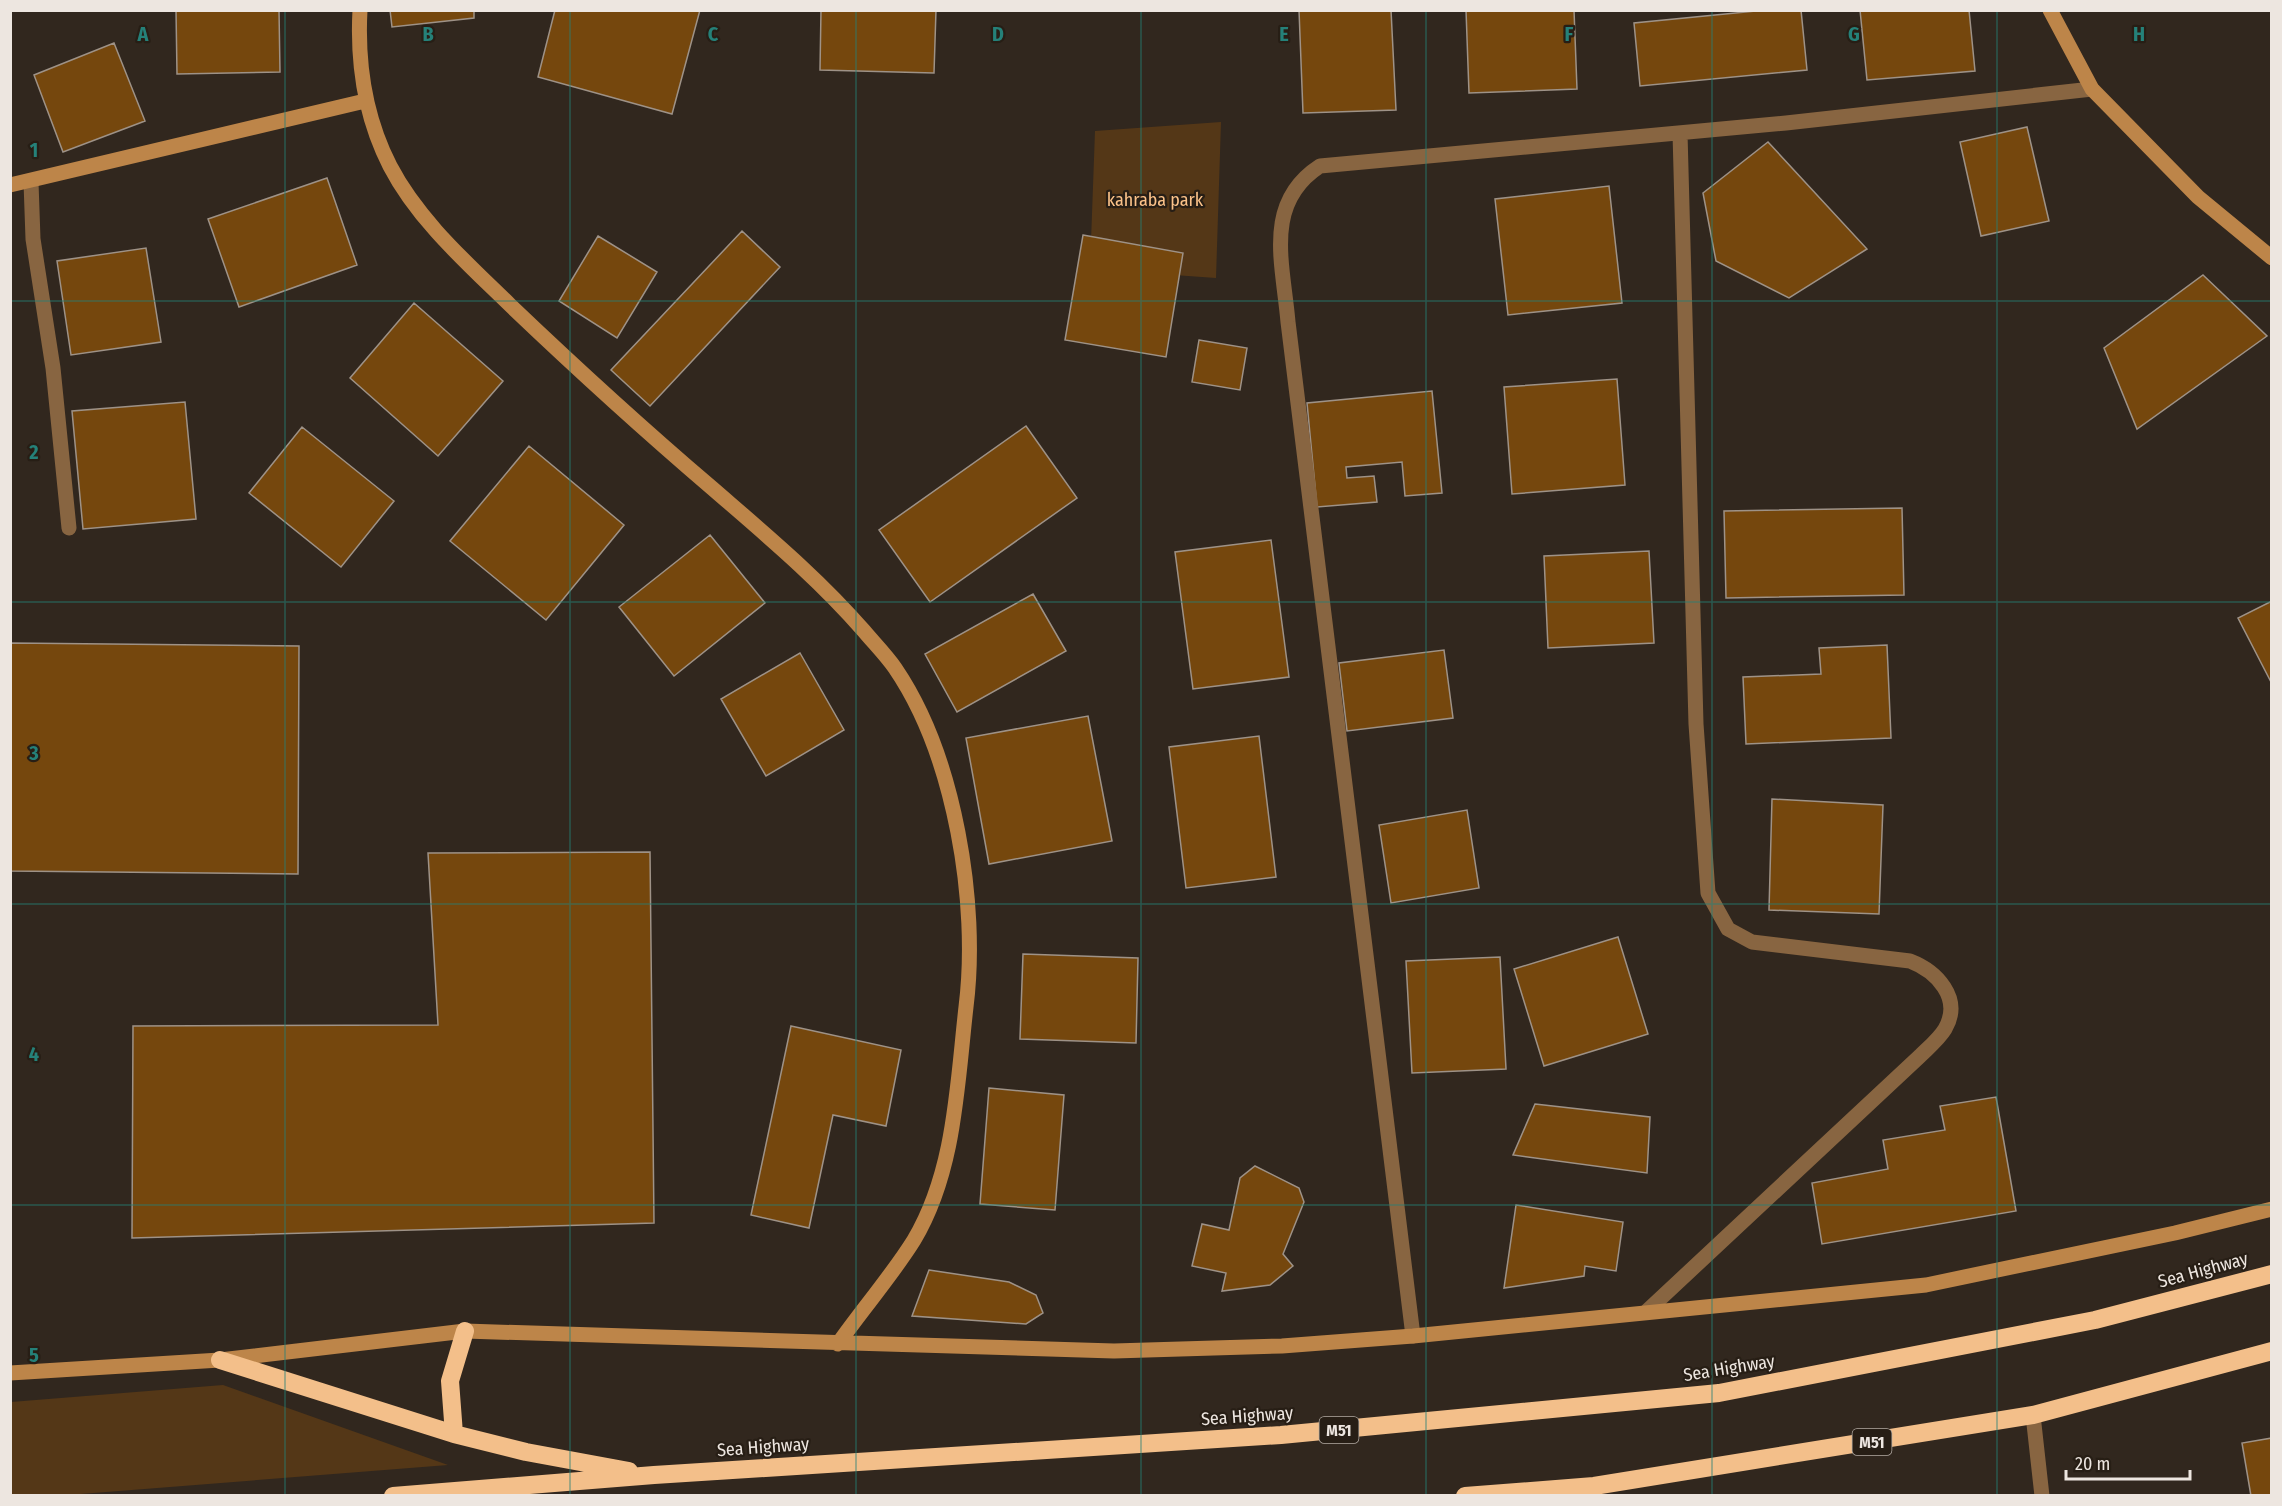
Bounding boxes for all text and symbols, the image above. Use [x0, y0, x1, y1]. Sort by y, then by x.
text: A [137, 22, 150, 46]
text: B [422, 22, 434, 46]
text: C [708, 22, 719, 46]
text: D [992, 22, 1004, 46]
text: E [1279, 22, 1289, 46]
text: F [1565, 22, 1574, 46]
text: G [1848, 22, 1860, 46]
text: H [2133, 22, 2145, 46]
text: 1 [30, 138, 38, 162]
park label: kahraba park [1107, 189, 1204, 211]
text: 2 [28, 440, 39, 464]
text: 3 [28, 741, 39, 765]
text: 4 [29, 1042, 39, 1066]
street label: Sea Highway [2156, 1247, 2250, 1293]
text: 5 [29, 1343, 39, 1367]
street label: Sea Highway [1682, 1350, 1776, 1386]
street label: Sea Highway [1200, 1402, 1294, 1430]
road number: M51 [1320, 1417, 1358, 1443]
road number: M51 [1852, 1429, 1892, 1455]
street label: Sea Highway [716, 1433, 810, 1461]
scale bar [2066, 1443, 2190, 1481]
text: 20 m [2075, 1453, 2110, 1475]

